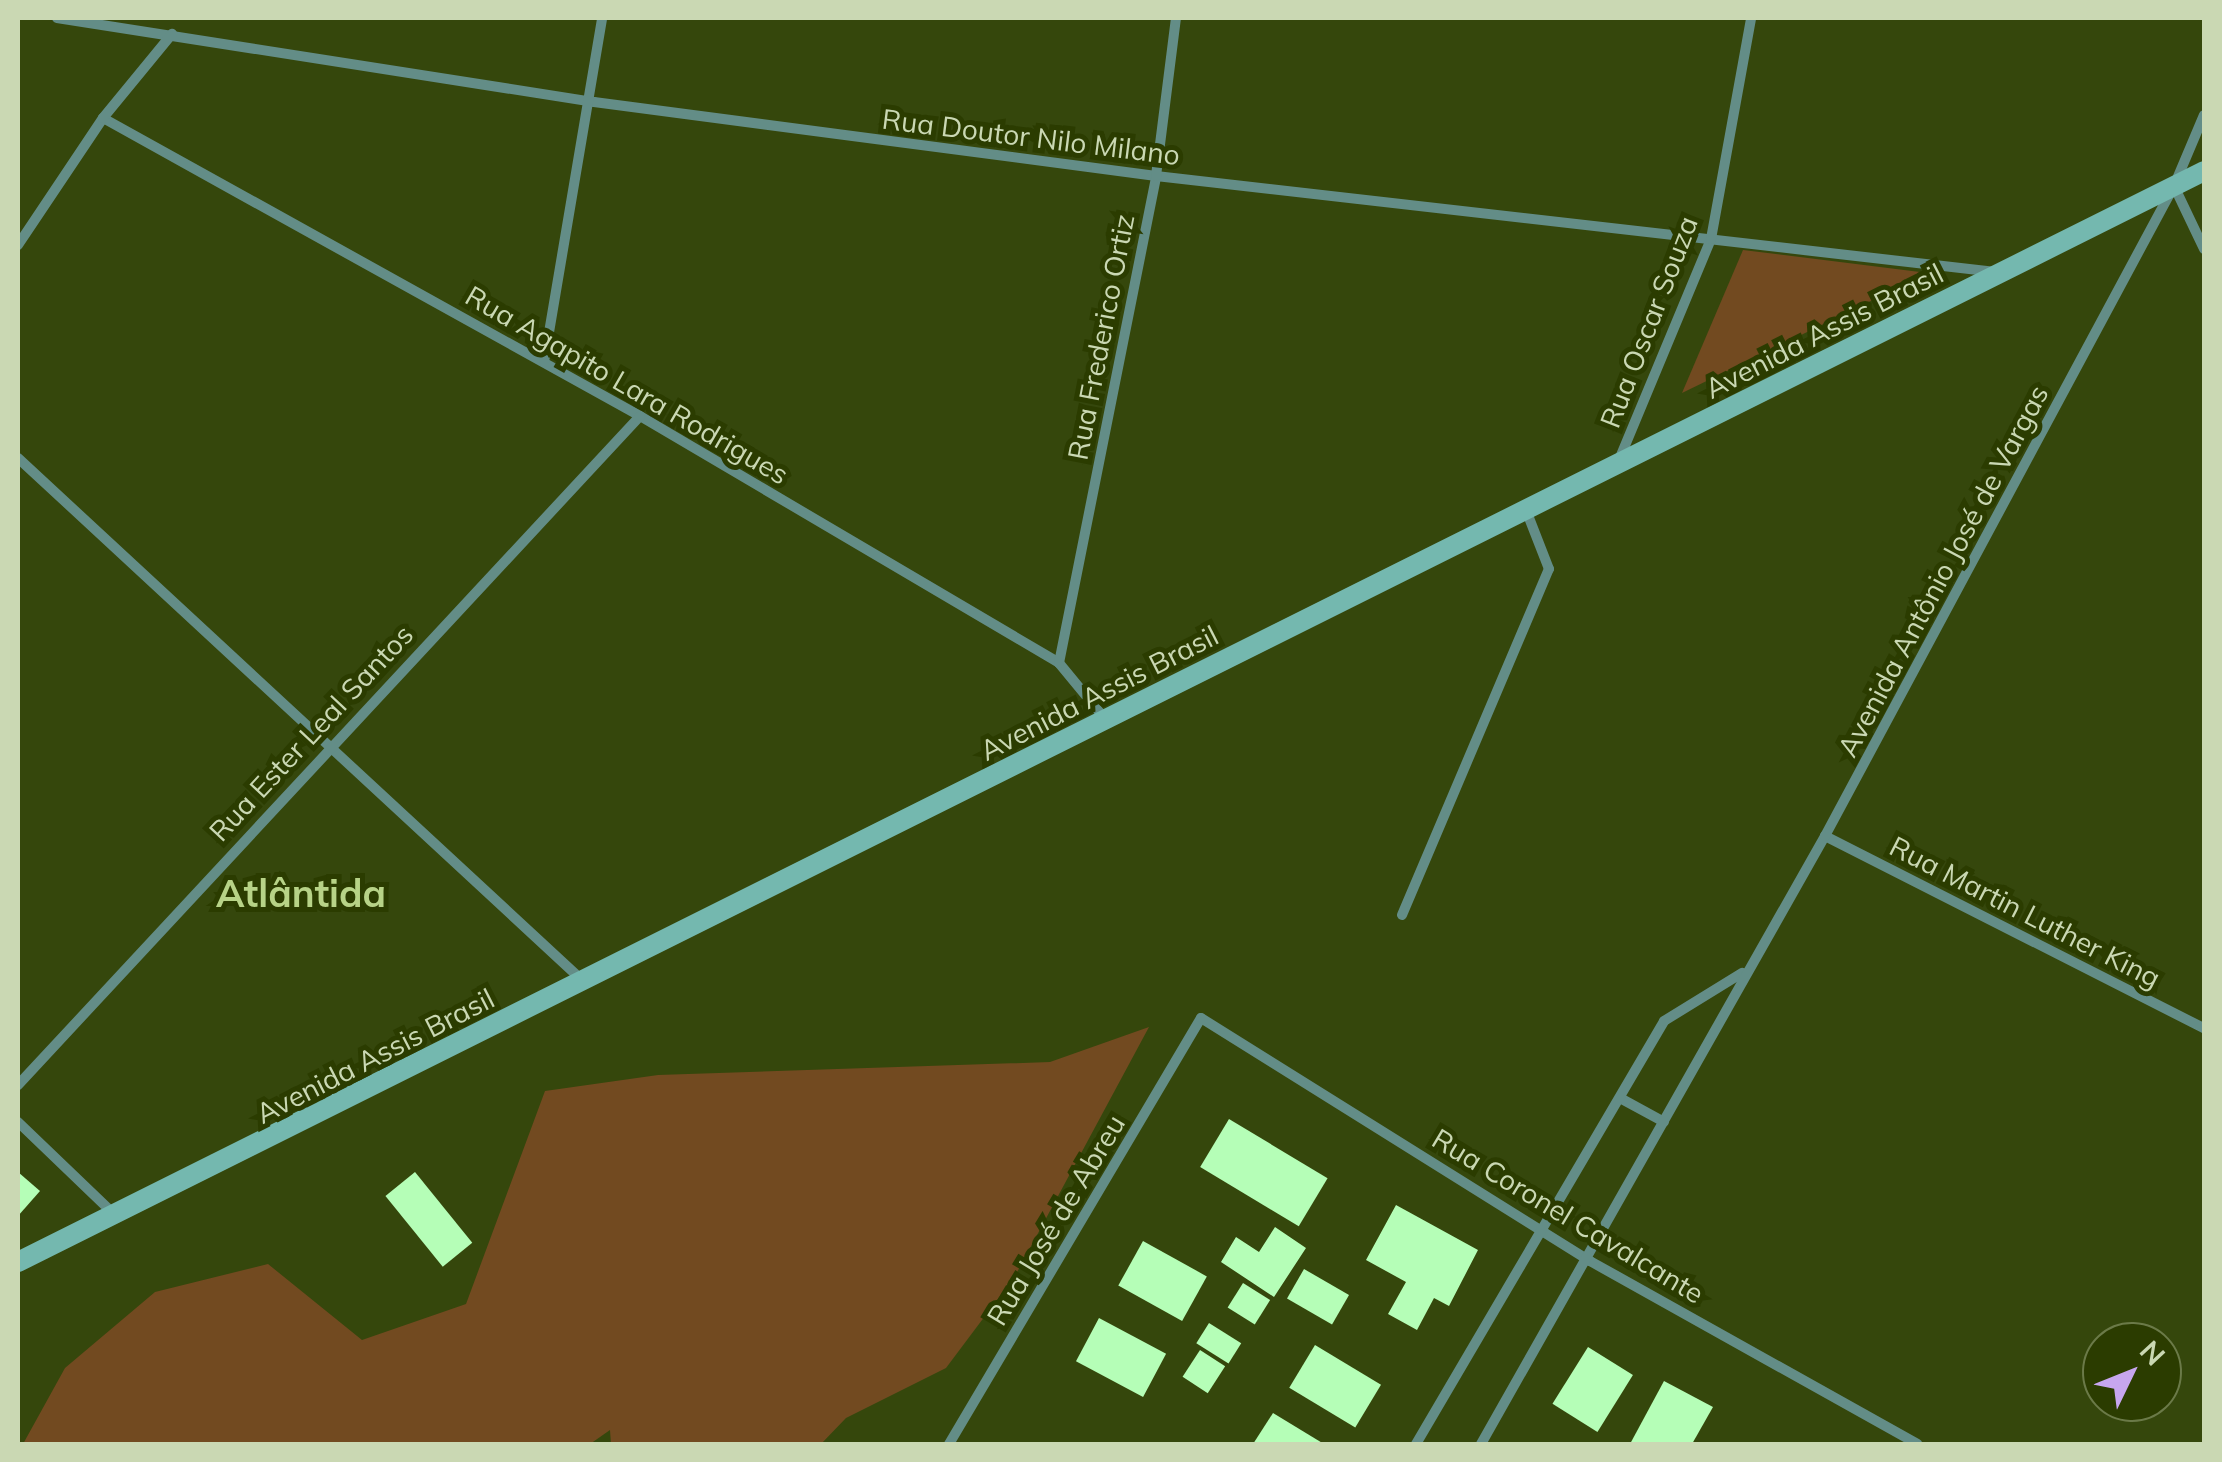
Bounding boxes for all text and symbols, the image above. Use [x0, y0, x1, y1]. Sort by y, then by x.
street label: Rua Doutor Nilo Milano [880, 102, 1182, 172]
street label: Rua Frederico Ortiz [1061, 211, 1141, 463]
street label: Rua Oscar Souza [1593, 211, 1705, 433]
street label: Avenida Assis Brasil [1699, 256, 1949, 406]
street label: Rua Agapito Lara Rodrigues [460, 279, 794, 491]
street label: Avenida Antônio José de Vargas [1831, 379, 2055, 763]
street label: Rua Ester Leal Santos [202, 618, 420, 848]
street label: Avenida Assis Brasil [974, 618, 1224, 768]
street label: Rua Martin Luther King [1884, 829, 2166, 995]
district label: Atlântida [216, 871, 386, 917]
street label: Avenida Assis Brasil [250, 981, 500, 1131]
street label: Rua José de Abreu [980, 1109, 1132, 1331]
street label: Rua Coronel Cavalcante [1426, 1122, 1710, 1310]
north arrow [2082, 1322, 2182, 1422]
text: N [2133, 1333, 2173, 1372]

